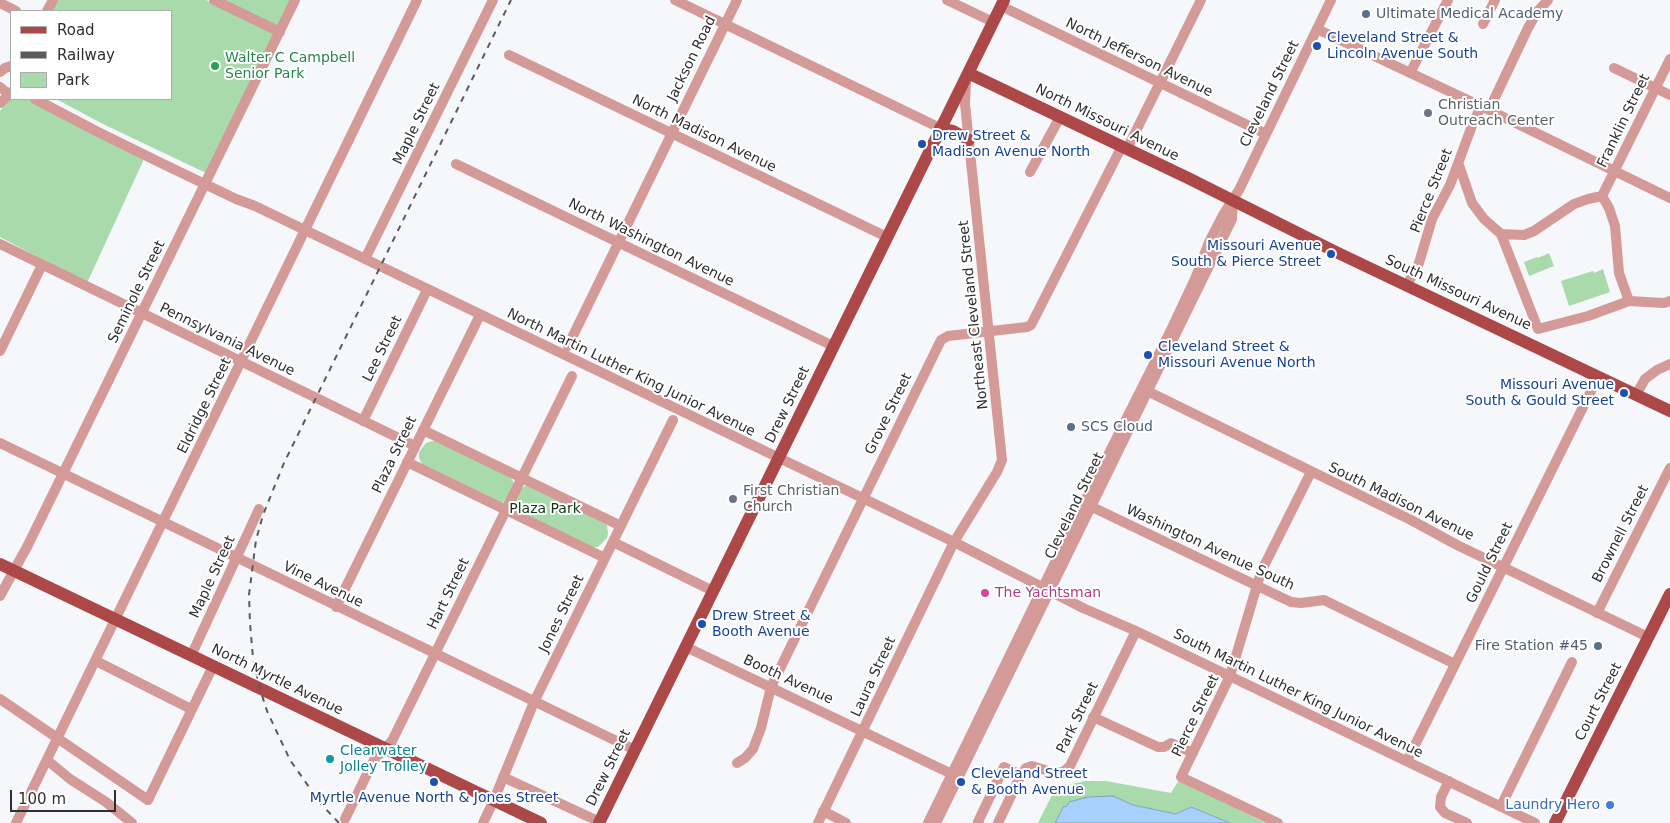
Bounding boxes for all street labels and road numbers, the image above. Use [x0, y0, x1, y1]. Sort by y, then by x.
street label: Jackson Road [664, 14, 720, 104]
street label: North Jefferson Avenue [1063, 15, 1215, 101]
street label: Cleveland Street [1237, 38, 1303, 150]
street label: Franklin Street [1594, 71, 1654, 171]
street label: Maple Street [390, 80, 444, 168]
street label: North Missouri Avenue [1032, 81, 1182, 165]
street label: North Madison Avenue [629, 92, 779, 176]
street label: Pierce Street [1407, 146, 1457, 236]
street label: North Washington Avenue [565, 195, 737, 291]
street label: Northeast Cleveland Street [956, 220, 992, 410]
street label: Seminole Street [105, 238, 169, 346]
street label: South Missouri Avenue [1382, 252, 1534, 334]
street label: Pennsylvania Avenue [157, 300, 297, 380]
street label: North Martin Luther King Junior Avenue [504, 305, 758, 441]
street label: Lee Street [360, 313, 406, 385]
street label: Eldridge Street [175, 355, 235, 457]
street label: Drew Street [762, 364, 814, 446]
street label: Grove Street [862, 370, 916, 458]
street label: Plaza Street [369, 414, 421, 496]
street label: Cleveland Street [1042, 450, 1108, 562]
street label: South Madison Avenue [1326, 459, 1476, 545]
street label: Brownell Street [1589, 482, 1653, 586]
street label: Washington Avenue South [1123, 502, 1297, 594]
street label: Gould Street [1463, 520, 1517, 606]
street label: Maple Street [187, 533, 239, 621]
street label: Hart Street [424, 556, 474, 632]
street label: Vine Avenue [280, 558, 366, 612]
street label: Jones Street [536, 572, 588, 656]
street label: South Martin Luther King Junior Avenue [1170, 626, 1426, 762]
street label: Laura Street [848, 634, 900, 720]
street label: North Myrtle Avenue [209, 641, 345, 719]
street label: Booth Avenue [740, 652, 836, 708]
street label: Court Street [1572, 660, 1626, 744]
street label: Pierce Street [1169, 672, 1223, 760]
street label: Park Street [1054, 680, 1102, 756]
street label: Drew Street [583, 727, 635, 809]

